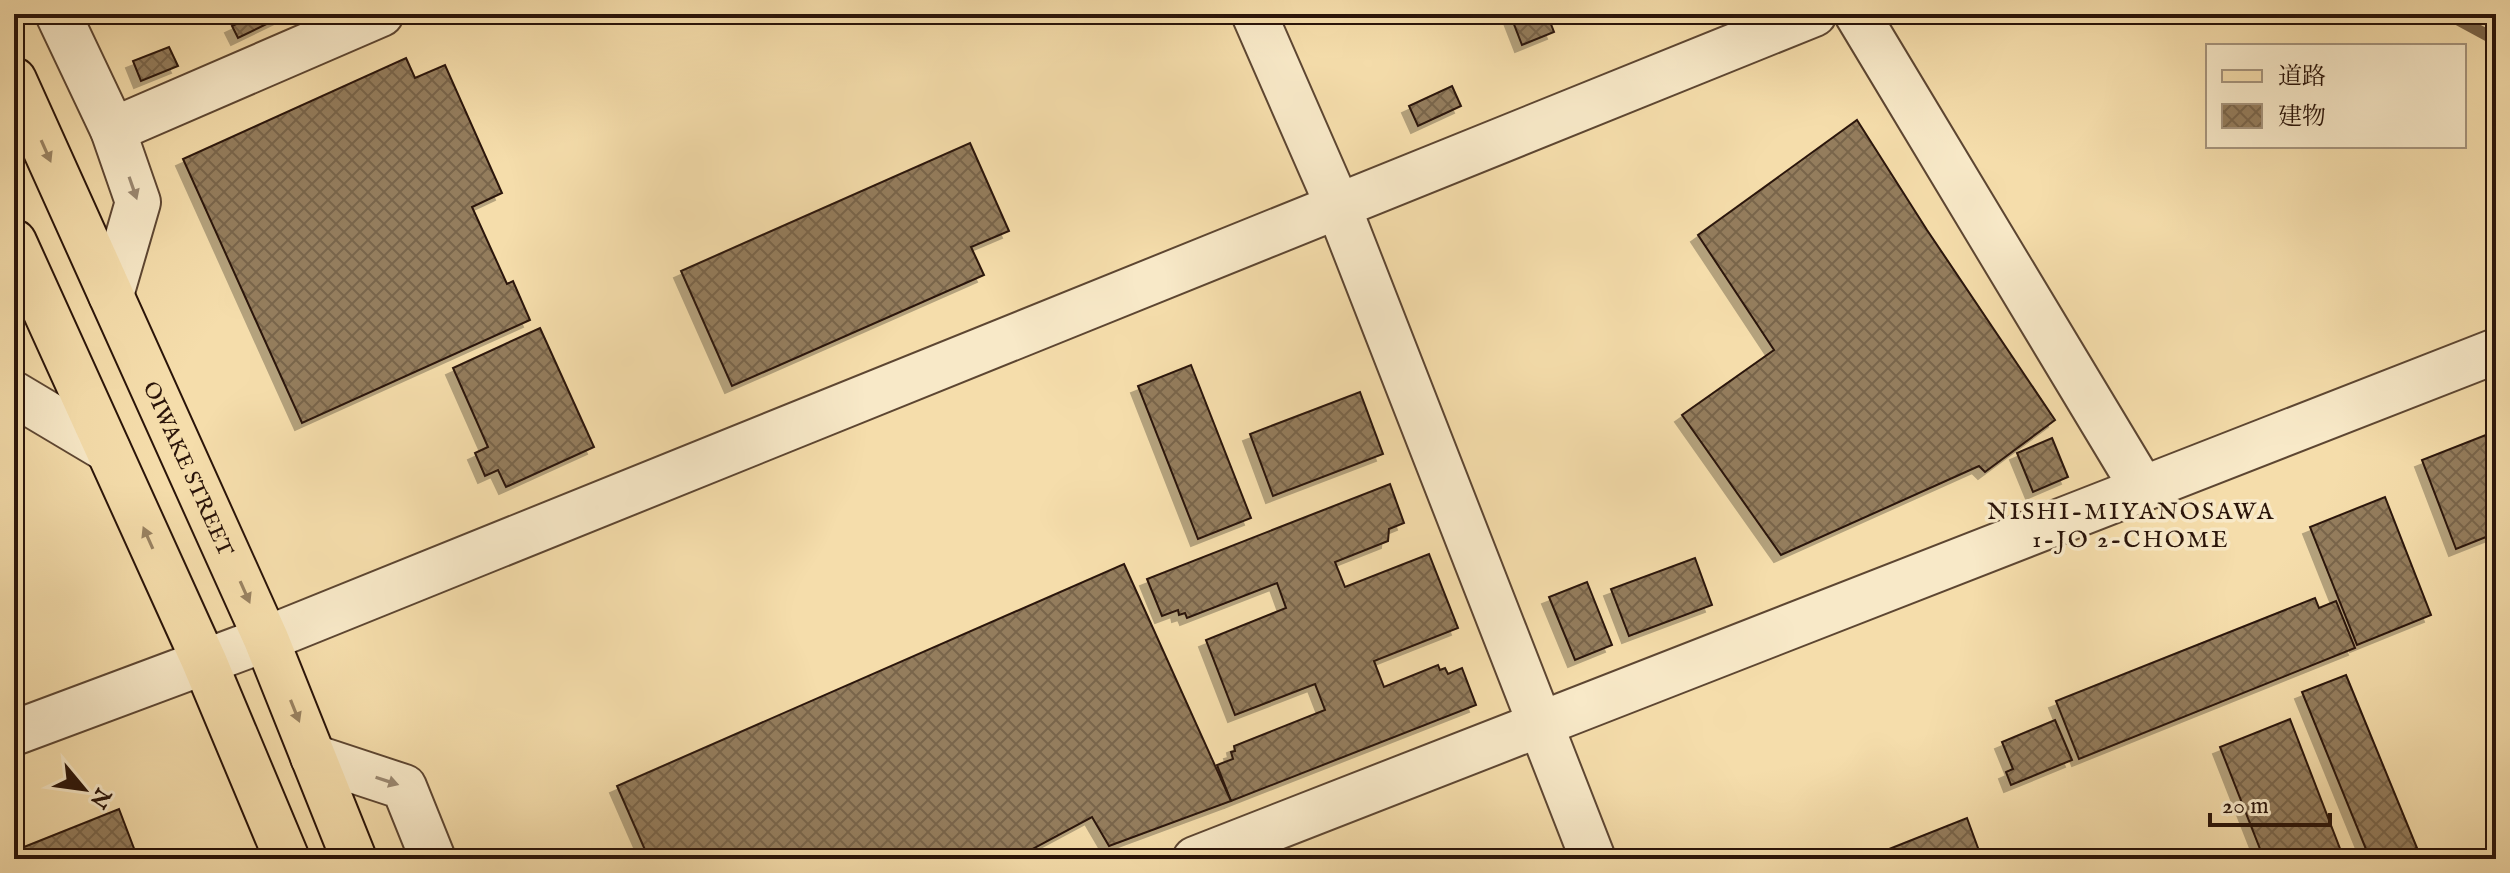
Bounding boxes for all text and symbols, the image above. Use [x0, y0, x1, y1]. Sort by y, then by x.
legend [2206, 44, 2466, 148]
text: 道路 [2278, 62, 2326, 93]
text: 建物 [2278, 102, 2326, 133]
one-way arrow [39, 139, 53, 163]
one-way arrow [128, 176, 140, 200]
street label: OIWAKE STREET [136, 377, 239, 561]
district label: NISHI-MIYANOSAWA 1-JO 2-CHOME [1987, 497, 2275, 556]
one-way arrow [142, 527, 155, 550]
one-way arrow [239, 580, 252, 604]
one-way arrow [289, 699, 302, 723]
north arrow [44, 749, 124, 829]
one-way arrow [376, 776, 400, 788]
scale bar [2210, 777, 2330, 827]
text: N [83, 782, 117, 813]
text: 20 m [2222, 791, 2269, 822]

